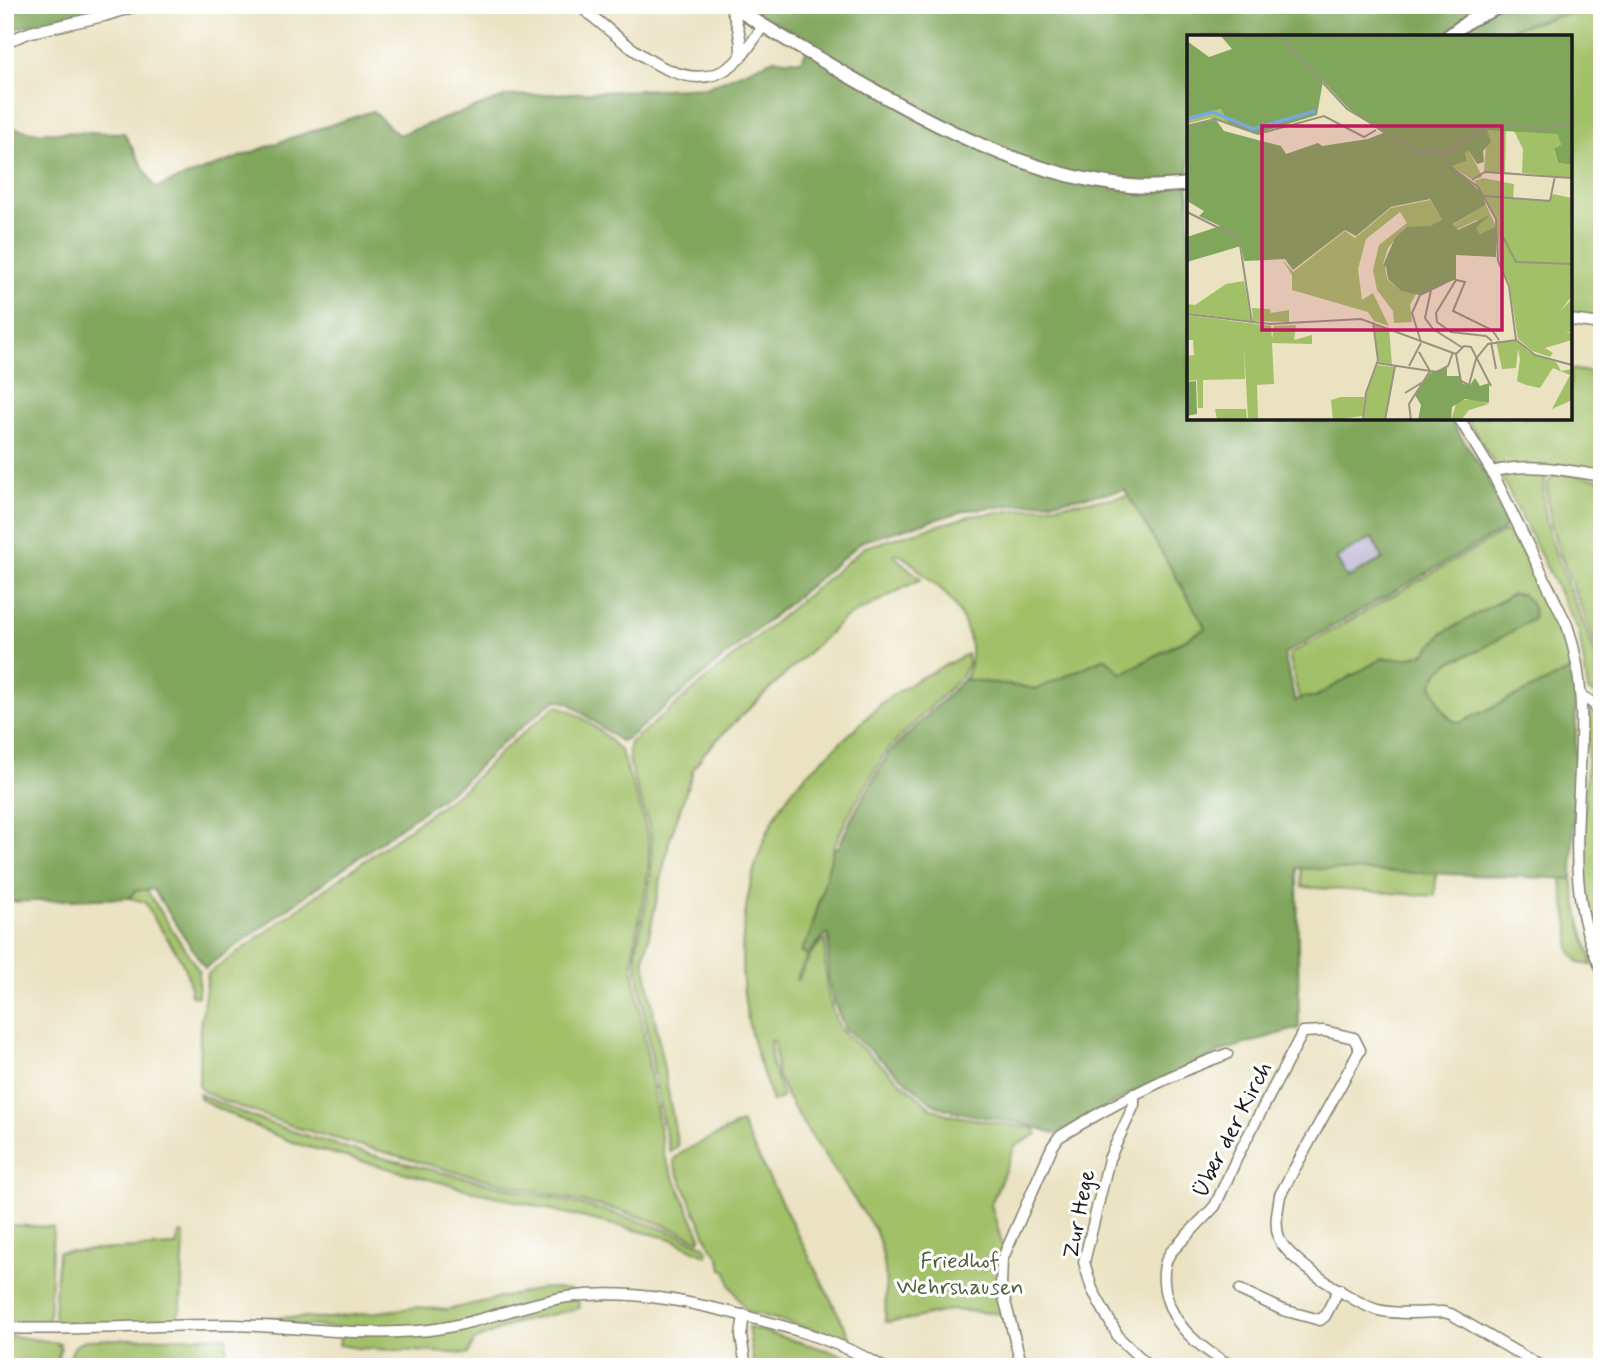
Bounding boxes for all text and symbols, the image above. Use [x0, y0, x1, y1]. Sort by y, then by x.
inset map [1187, 35, 1572, 420]
street label: Über der Kirch [1186, 1057, 1280, 1203]
street label: Zur Hege [1057, 1167, 1103, 1262]
park label: Friedhof Wehrshausen [896, 1247, 1024, 1303]

